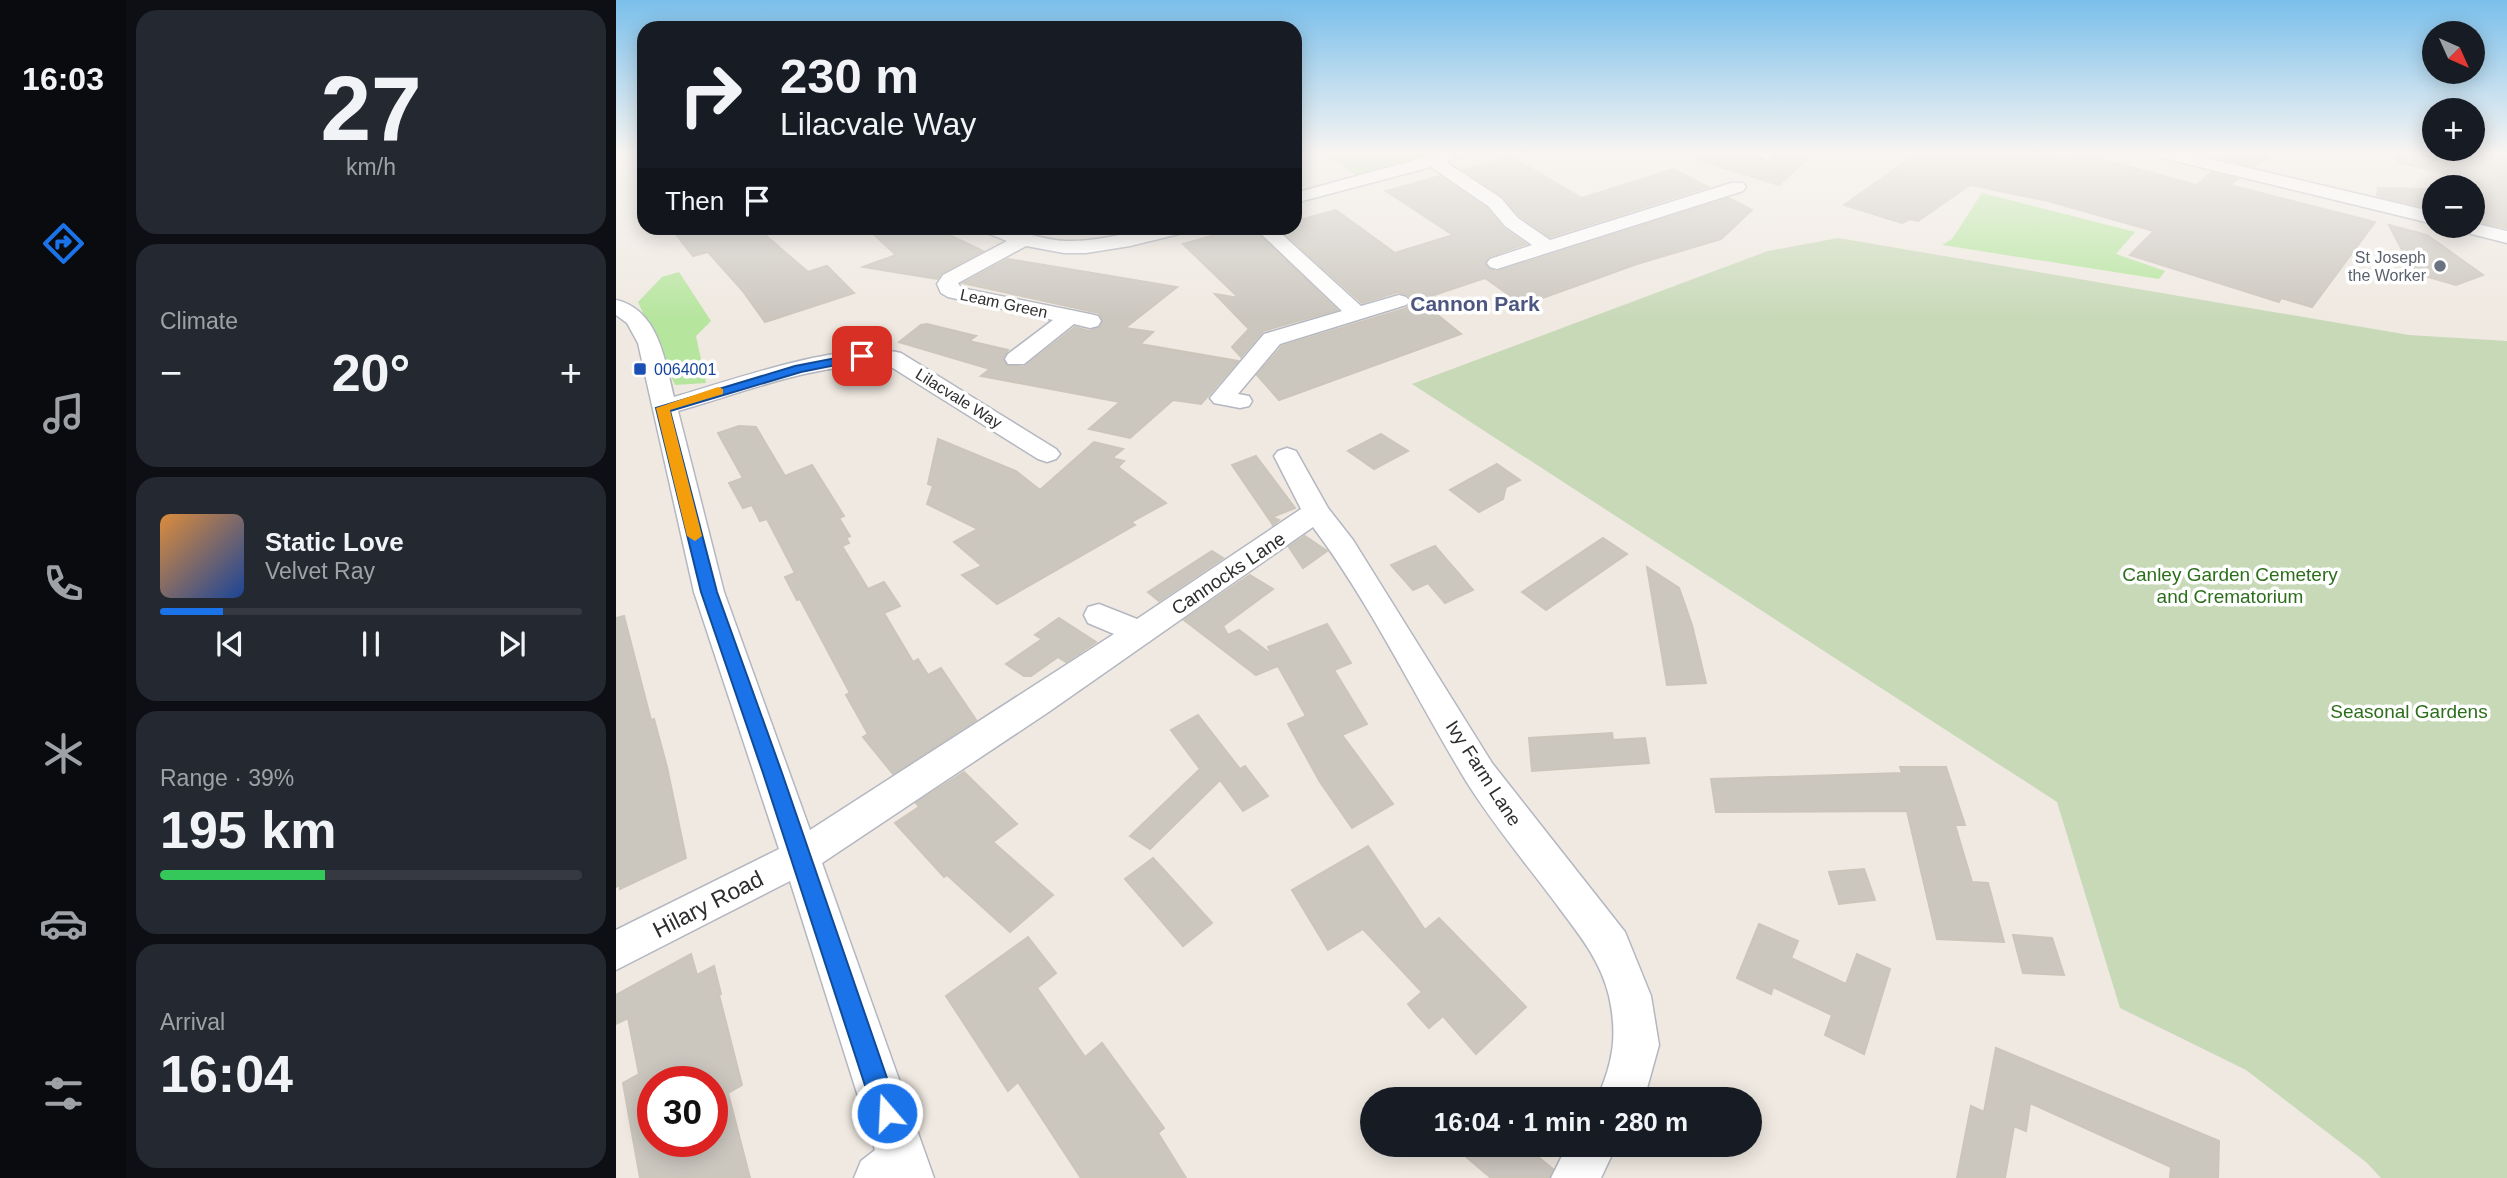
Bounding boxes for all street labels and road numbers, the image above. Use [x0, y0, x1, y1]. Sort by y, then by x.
street label: Leam Green [959, 286, 1049, 321]
street label: Lilacvale Way [913, 365, 1005, 432]
street label: Cannocks Lane [1168, 528, 1289, 619]
street label: Ivy Farm Lane [1442, 717, 1525, 830]
street label: Hilary Road [649, 865, 767, 943]

